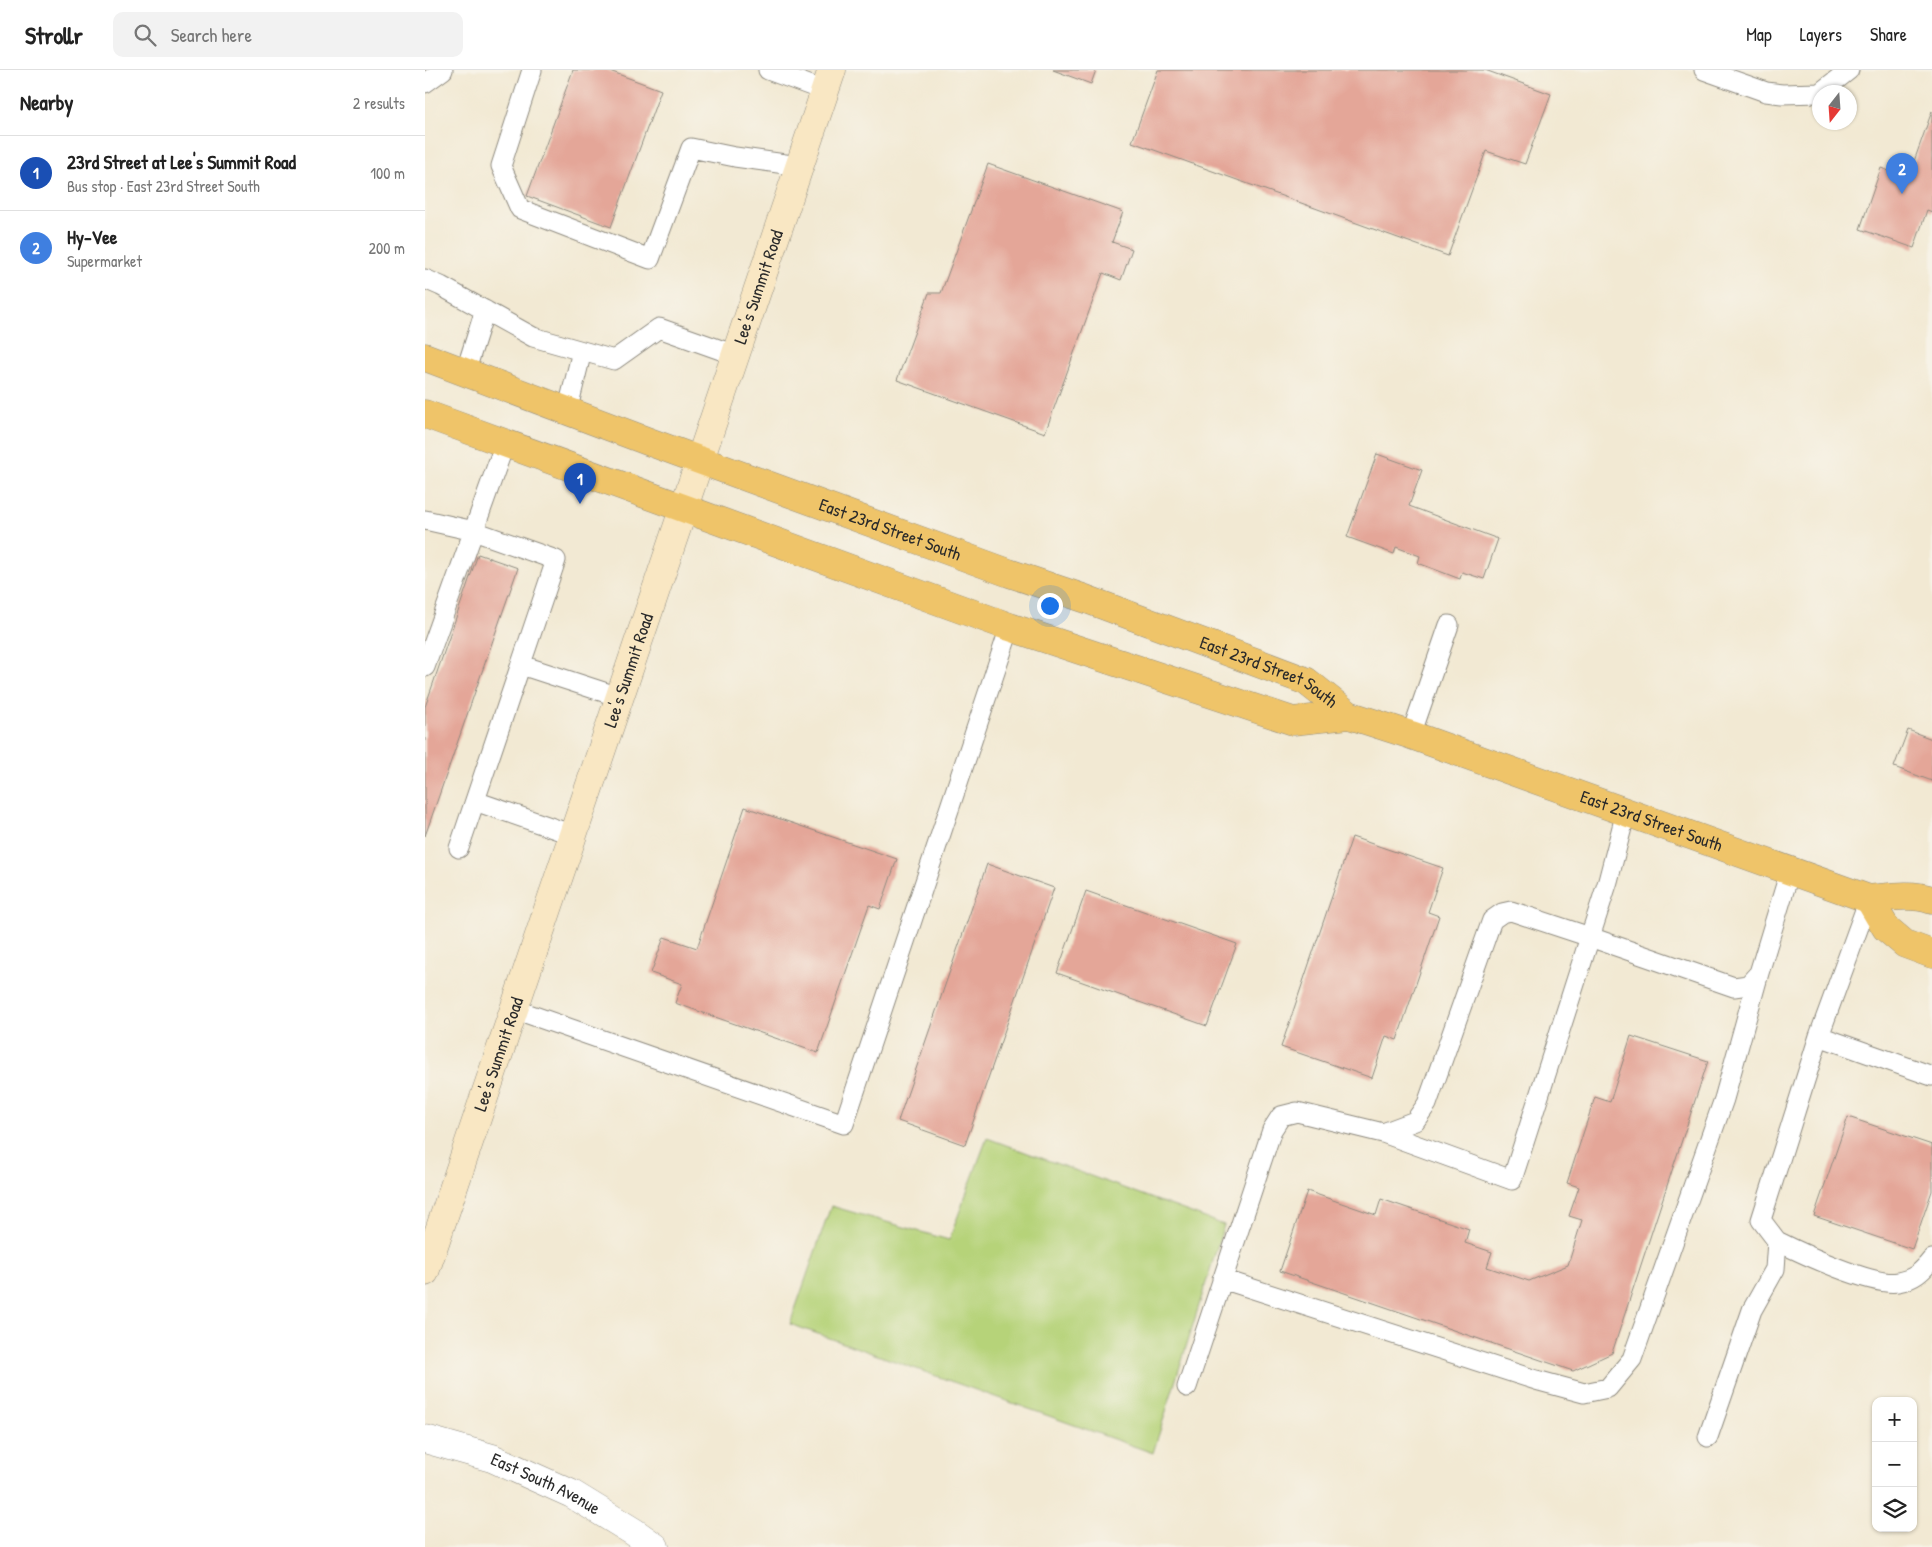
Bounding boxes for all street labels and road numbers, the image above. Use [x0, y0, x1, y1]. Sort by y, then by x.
street label: Lee's Summit Road [727, 226, 789, 347]
street label: East 23rd Street South [816, 492, 965, 567]
street label: Lee's Summit Road [597, 610, 659, 731]
street label: East 23rd Street South [1196, 630, 1343, 714]
street label: East 23rd Street South [1577, 784, 1727, 858]
street label: Lee's Summit Road [467, 994, 529, 1114]
street label: East South Avenue [487, 1446, 605, 1520]

